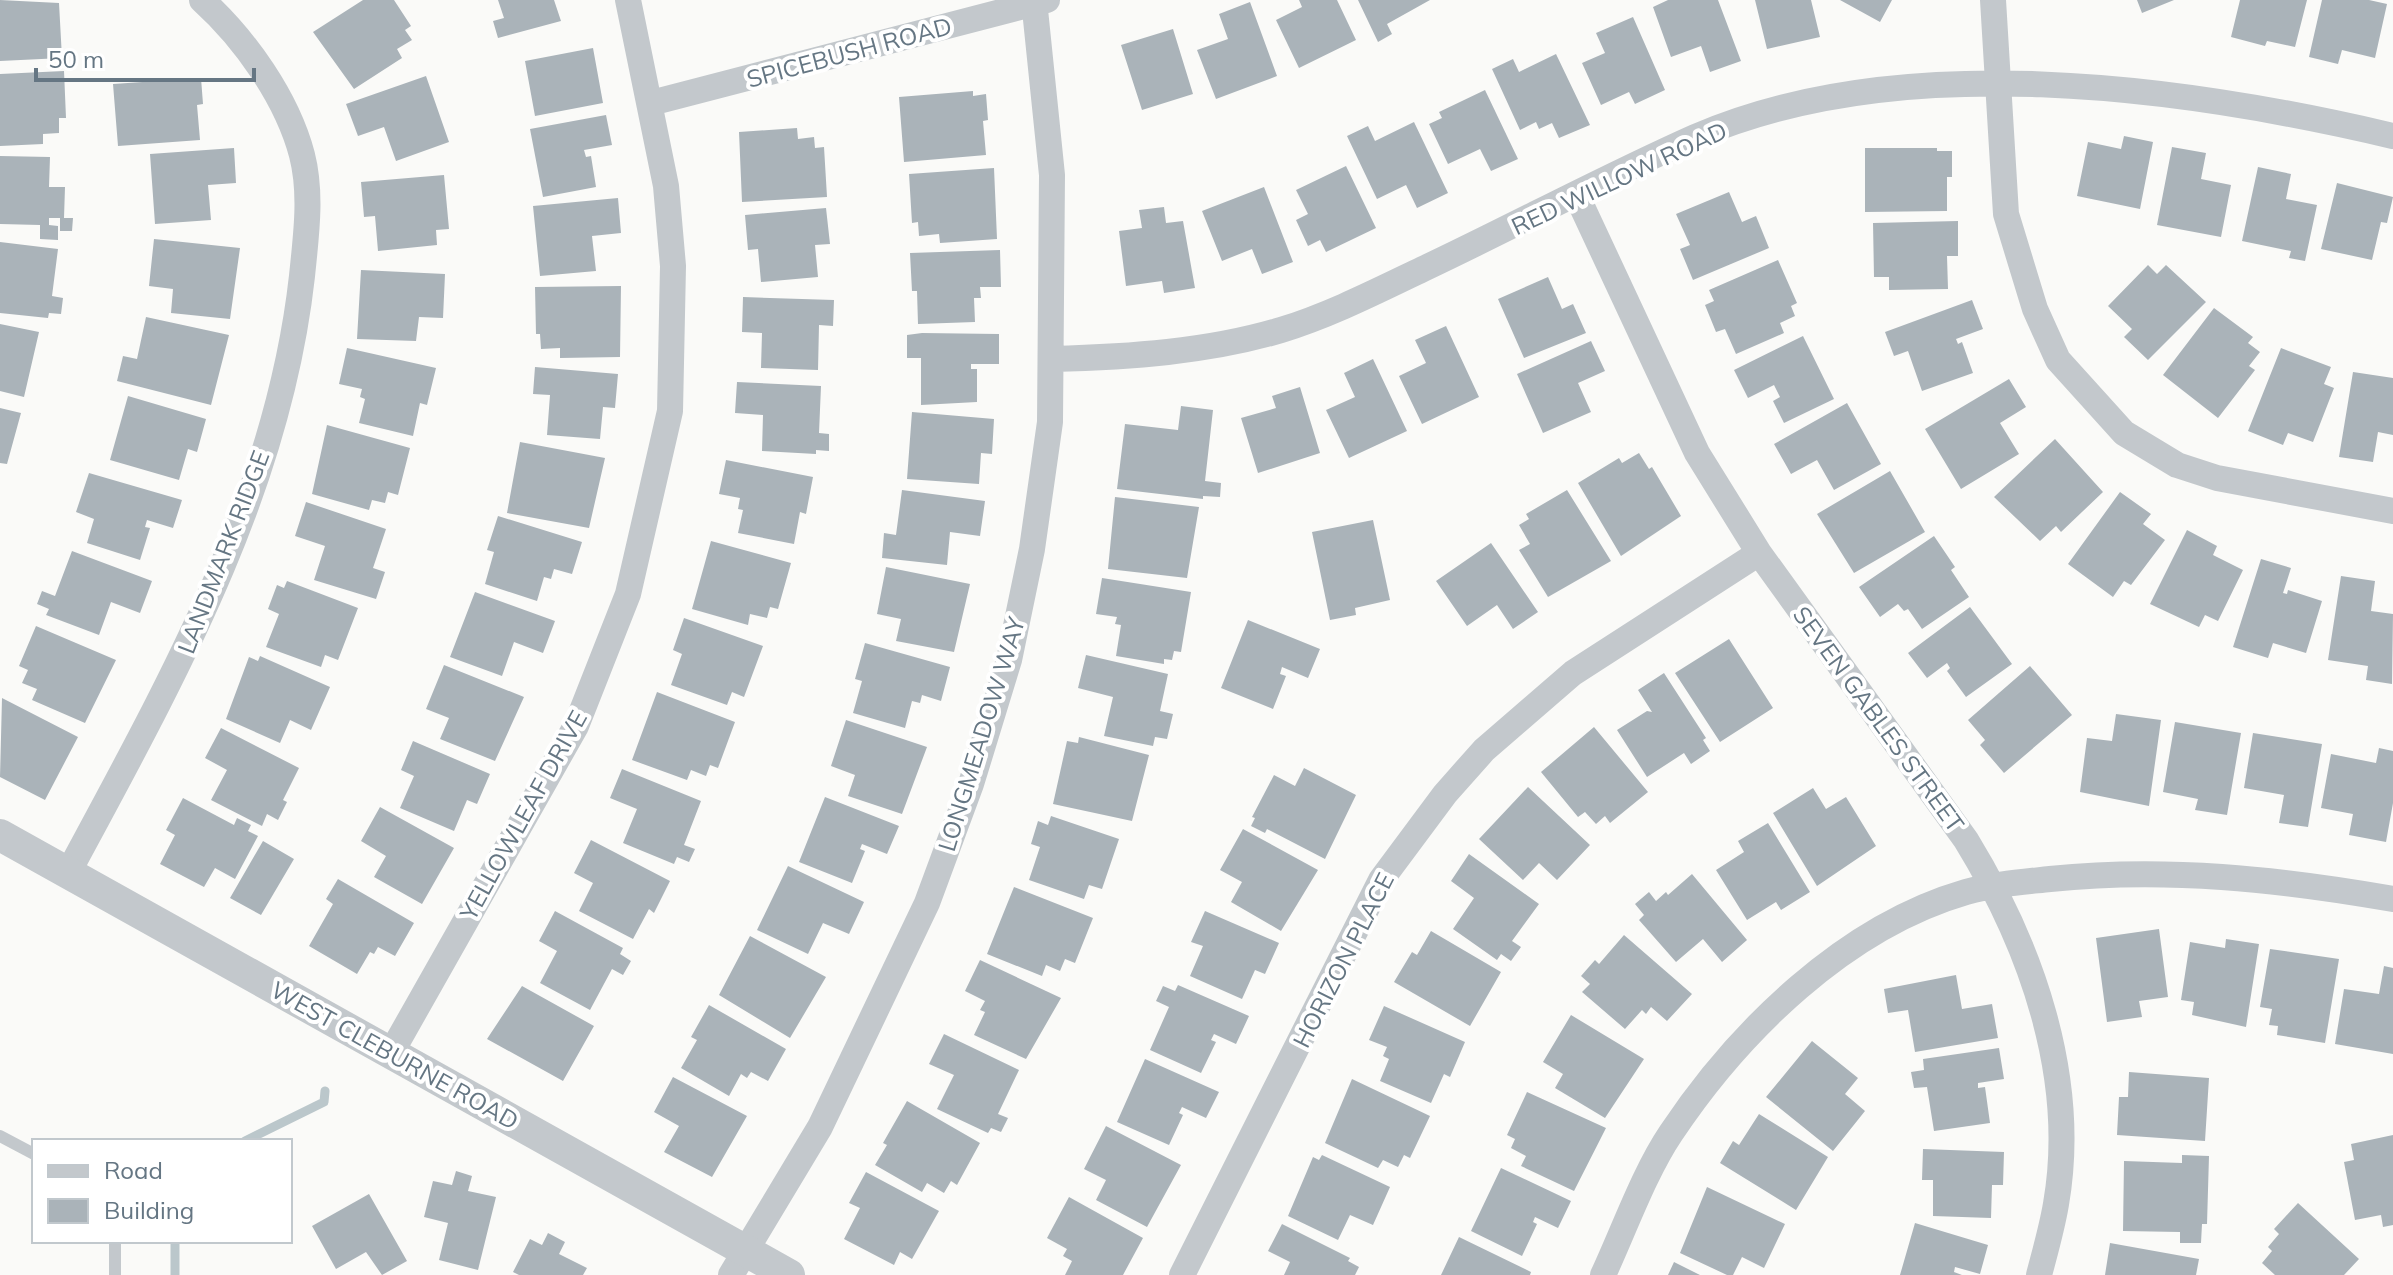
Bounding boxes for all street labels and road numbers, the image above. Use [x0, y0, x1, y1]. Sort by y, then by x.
street label: SPICEBUSH ROAD [743, 10, 955, 94]
street label: RED WILLOW ROAD [1506, 115, 1732, 241]
street label: LANDMARK RIDGE [171, 446, 275, 658]
street label: SEVEN GABLES STREET [1787, 600, 1971, 838]
street label: LONGMEADOW WAY [931, 613, 1031, 855]
street label: YELLOWLEAF DRIVE [452, 705, 593, 926]
street label: HORIZON PLACE [1286, 867, 1400, 1053]
street label: WEST CLEBURNE ROAD [266, 974, 524, 1136]

